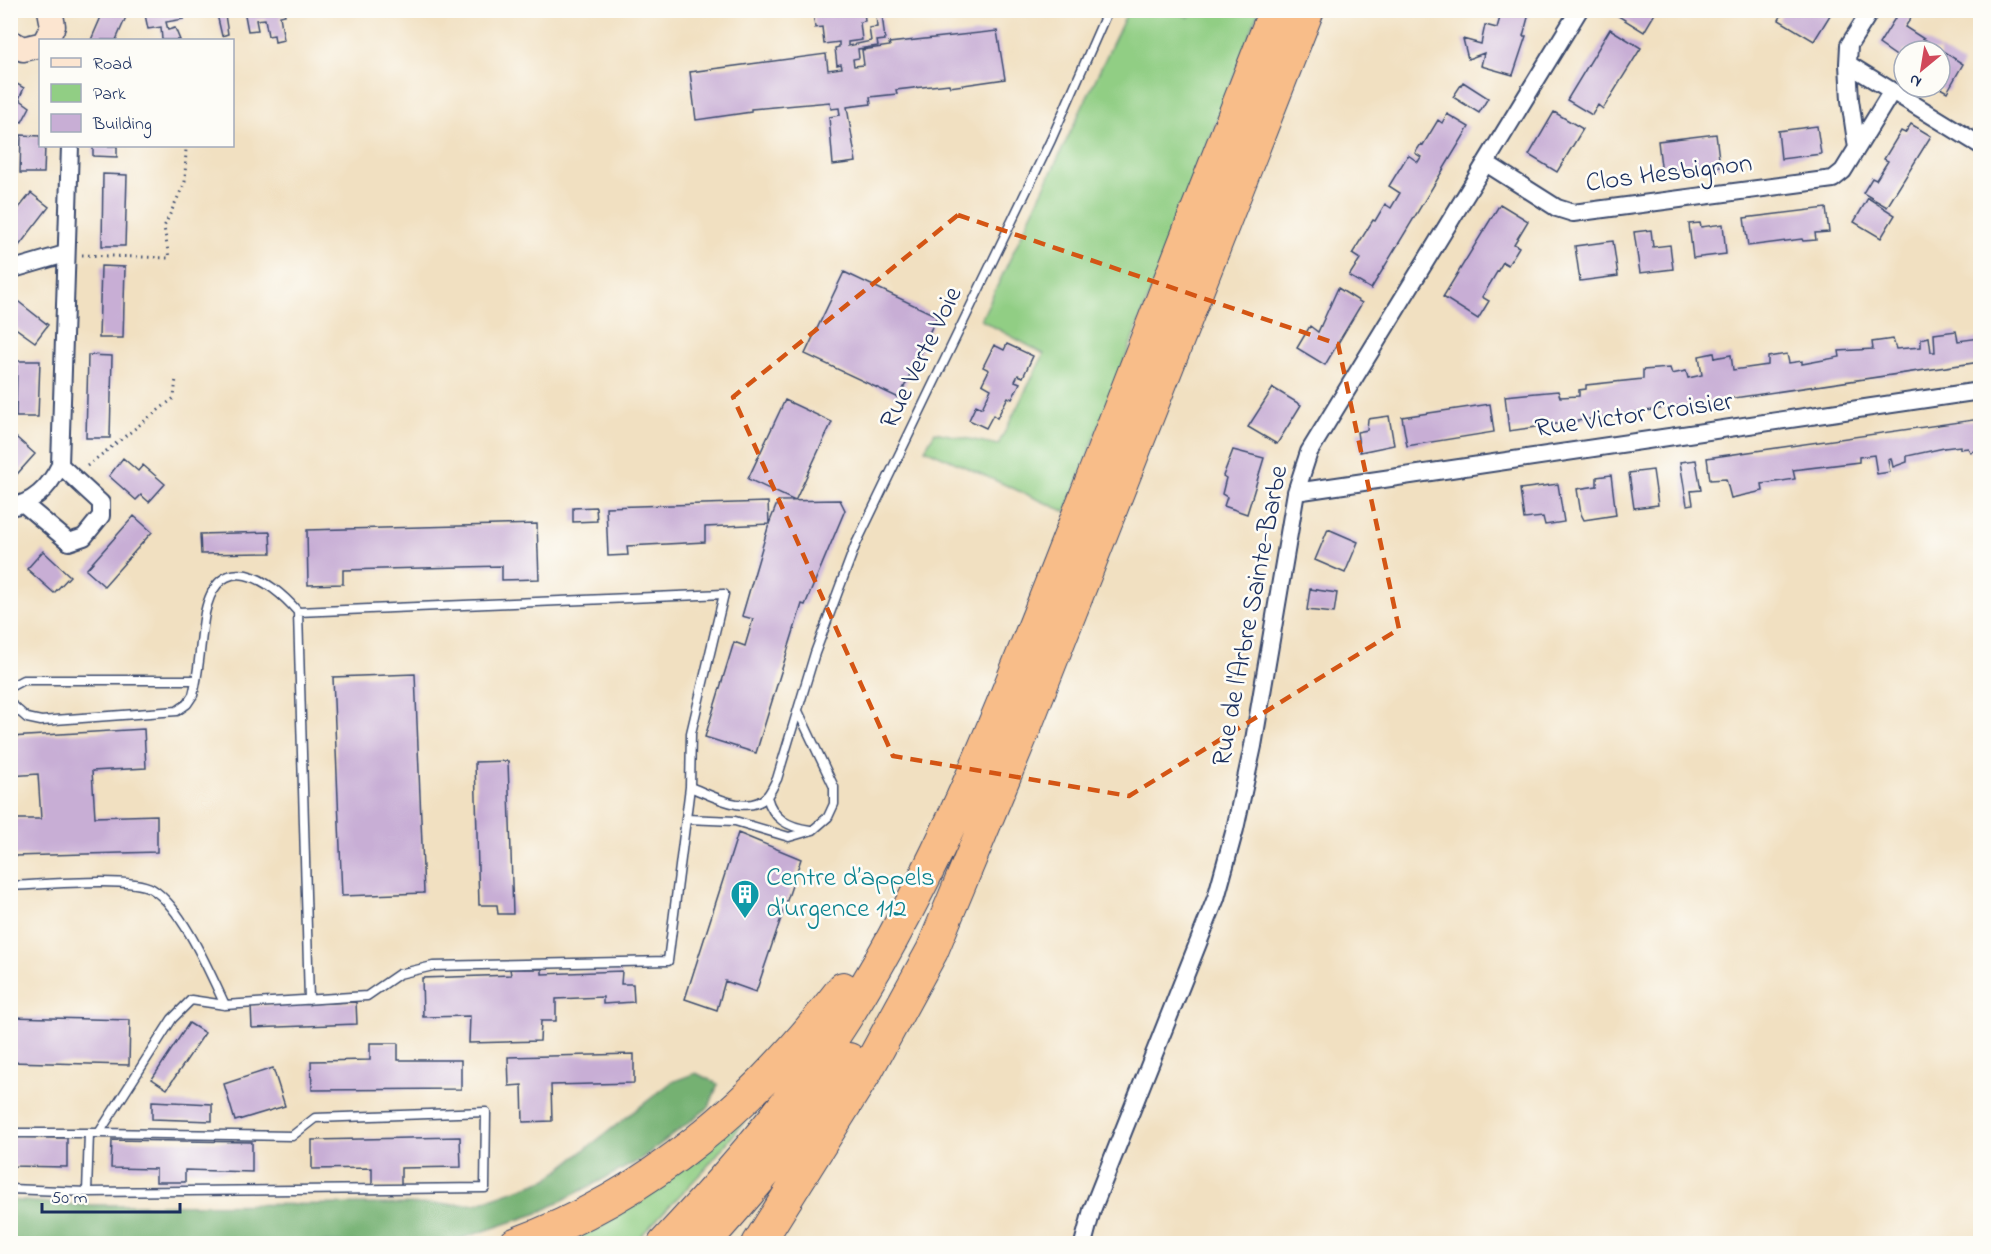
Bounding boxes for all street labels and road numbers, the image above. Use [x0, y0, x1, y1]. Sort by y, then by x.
street label: Clos Hesbignon [1584, 144, 1754, 204]
street label: Rue Verte Voie [871, 279, 974, 436]
street label: Rue Victor Croisier [1533, 383, 1736, 449]
street label: Rue de l'Arbre Sainte-Barbe [1203, 461, 1299, 770]

